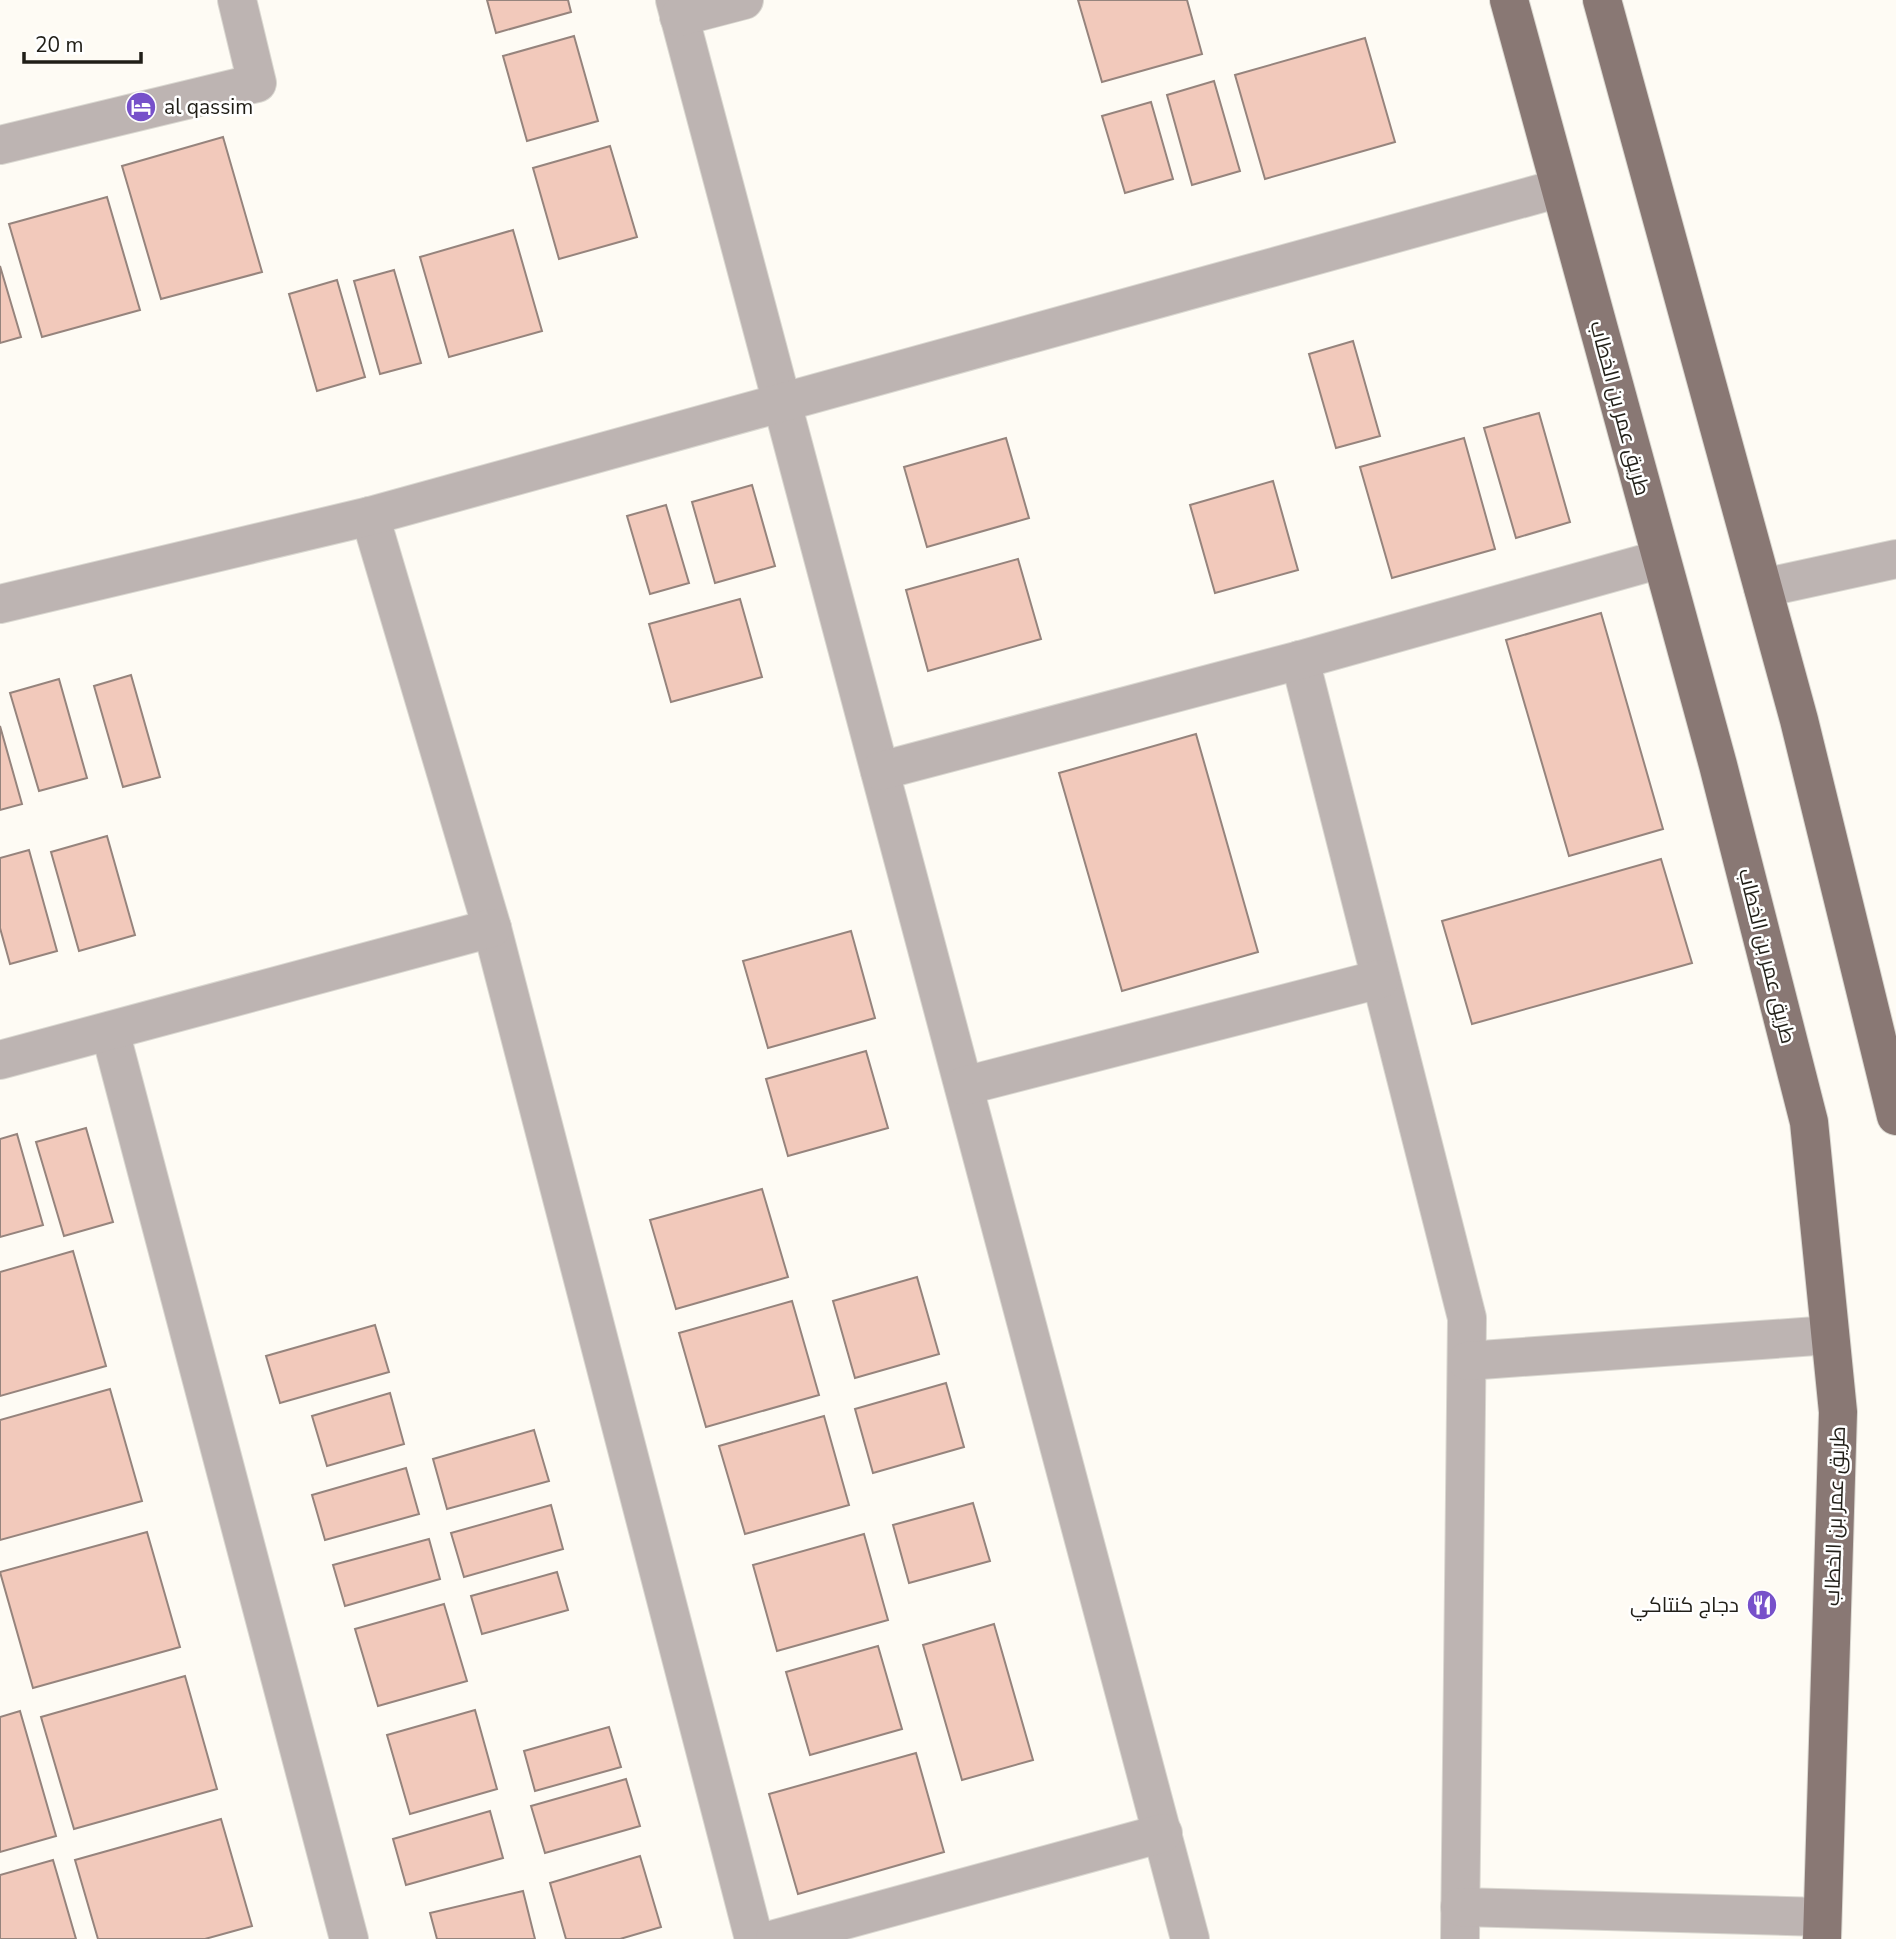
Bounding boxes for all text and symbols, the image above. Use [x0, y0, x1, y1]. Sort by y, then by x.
scale bar [24, 21, 142, 65]
text: 20 m [35, 31, 84, 59]
hotel icon: al qassim [124, 90, 158, 124]
place label: al qassim [164, 93, 253, 121]
street label: طريق عمر بن الخطاب [1583, 317, 1657, 499]
street label: طريق عمر بن الخطاب [1732, 865, 1802, 1047]
street label: طريق عمر بن الخطاب [1818, 1426, 1852, 1606]
restaurant icon: دجاج كنتاكي [1745, 1588, 1779, 1622]
place label: دجاج كنتاكي [1630, 1591, 1739, 1621]

